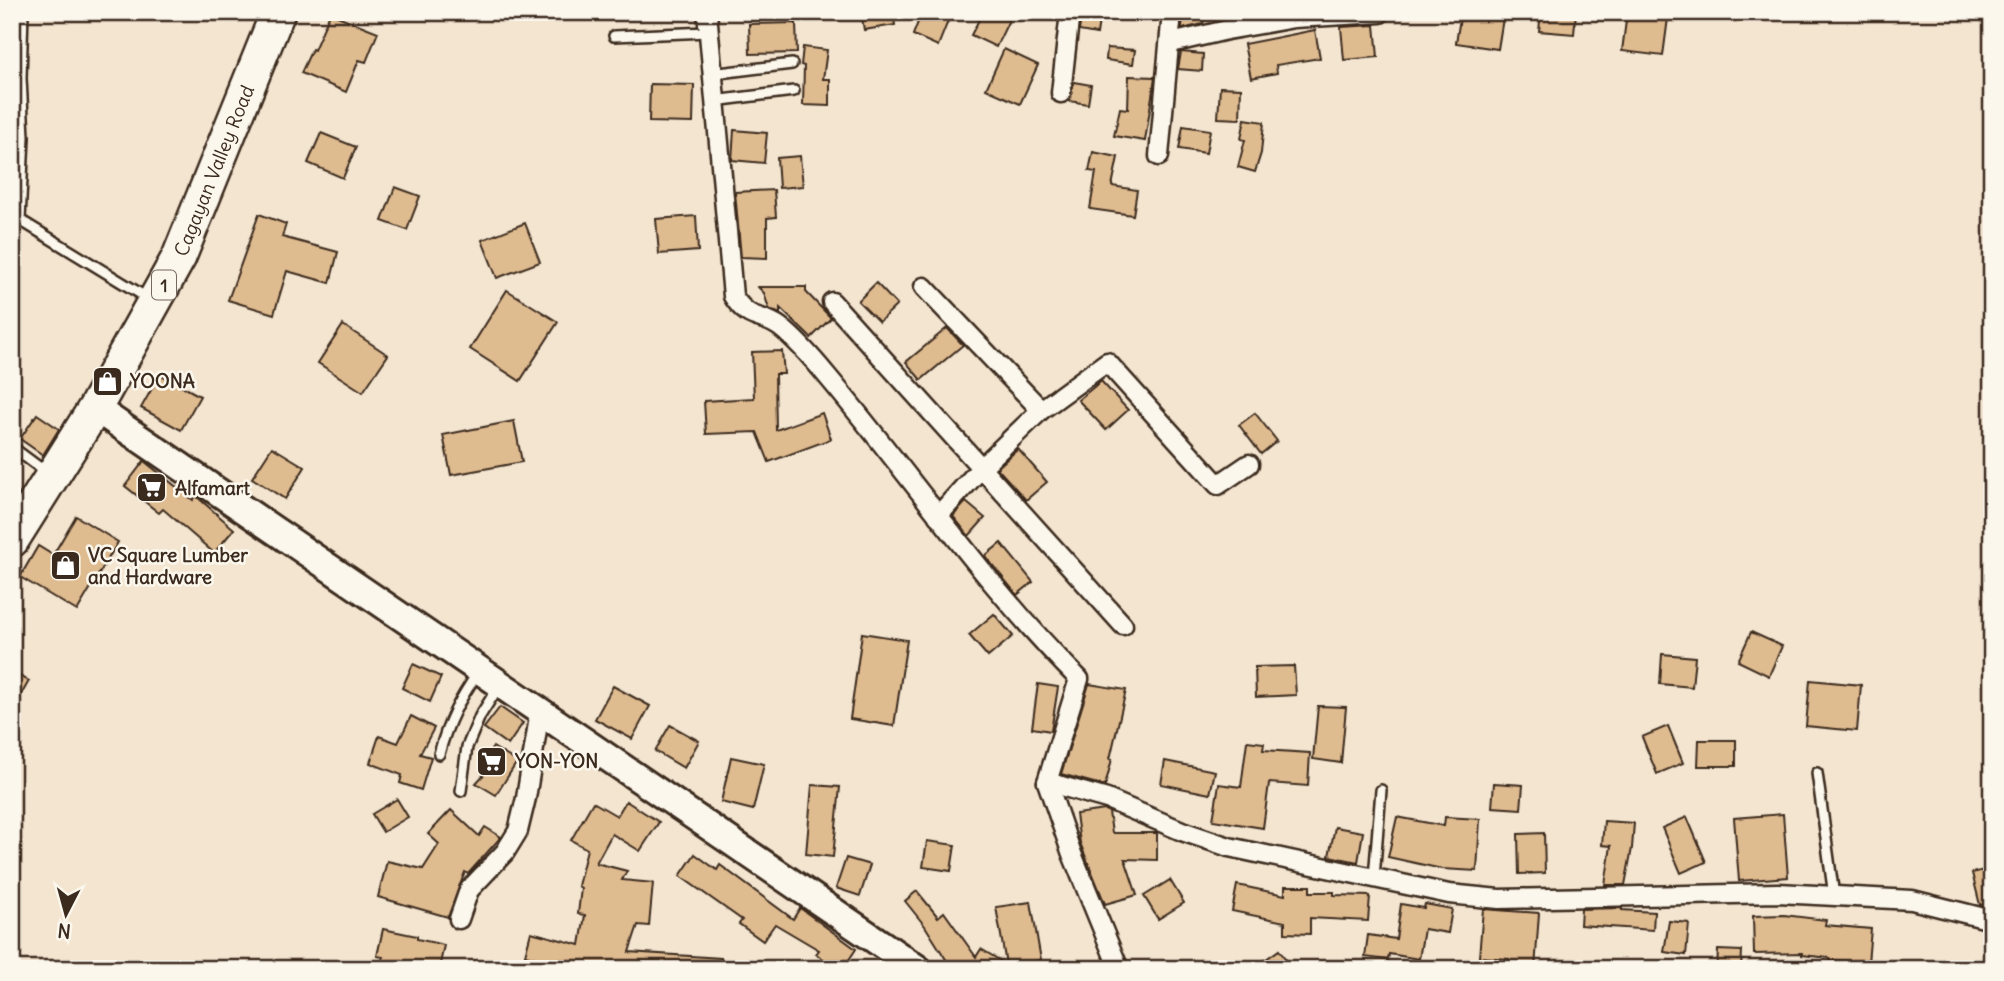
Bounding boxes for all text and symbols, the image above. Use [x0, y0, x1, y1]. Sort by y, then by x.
street label: Cagayan Valley Road [169, 81, 259, 260]
road number: 1 [152, 270, 176, 300]
shop icon: YOONA [90, 364, 124, 398]
place label: YOONA [129, 369, 195, 393]
supermarket icon: Alfamart [135, 471, 169, 505]
place label: Alfamart [175, 476, 251, 500]
place label: VC Square Lumber and Hardware [88, 543, 248, 589]
shop icon: VC Square Lumber and Hardware [48, 549, 82, 583]
supermarket icon: YON-YON [475, 744, 509, 778]
place label: YON-YON [514, 749, 598, 773]
north arrow [32, 880, 102, 950]
text: N [56, 918, 72, 944]

